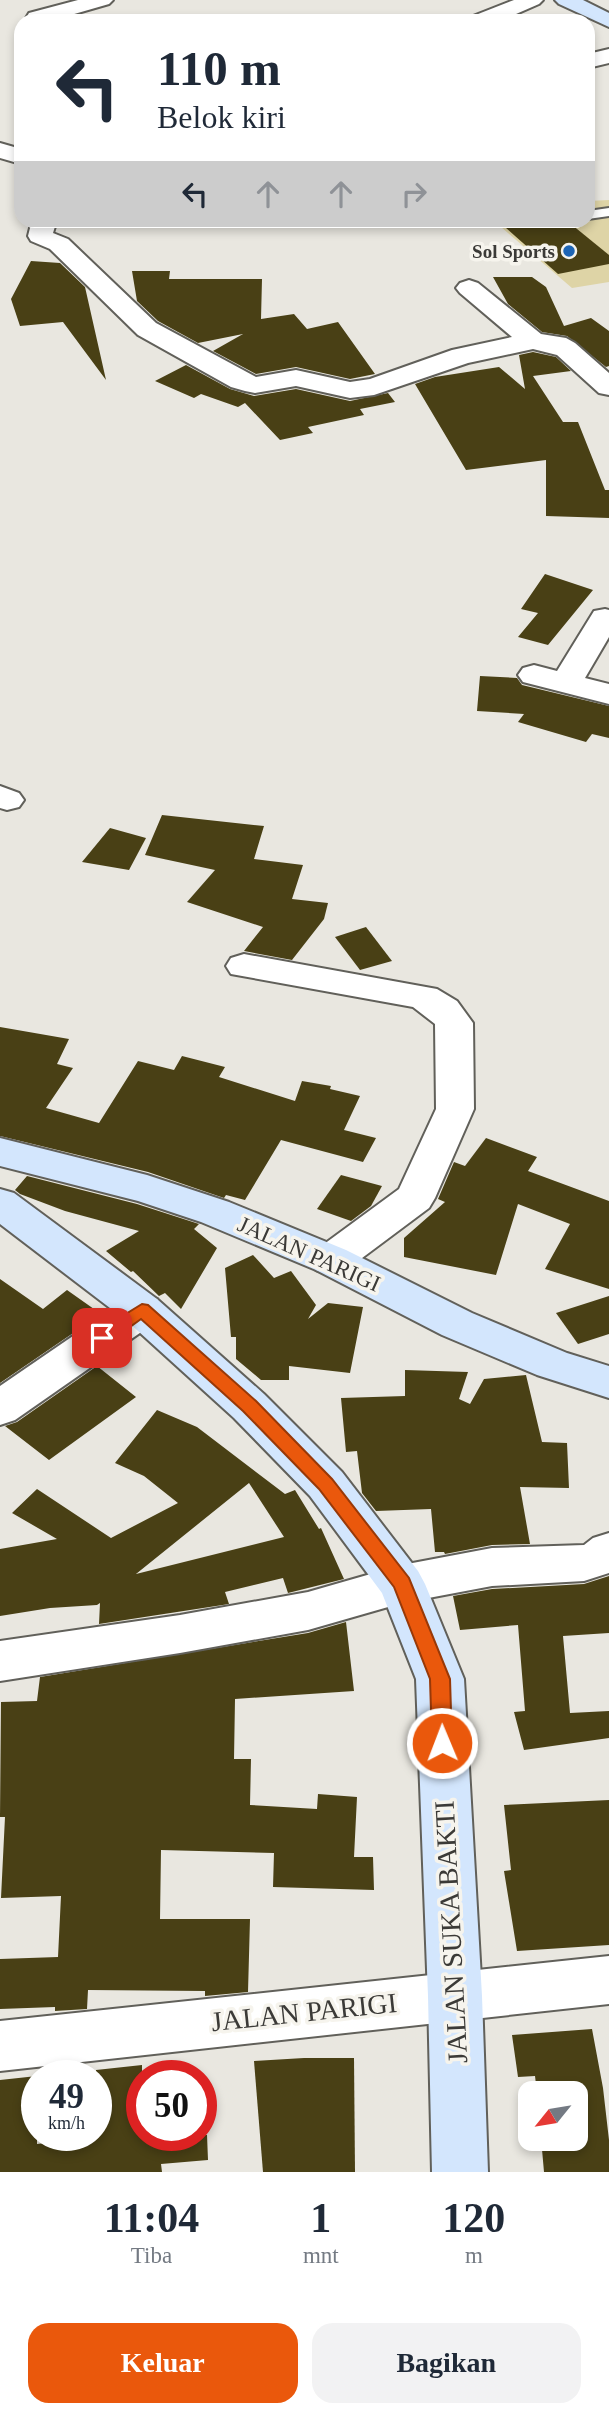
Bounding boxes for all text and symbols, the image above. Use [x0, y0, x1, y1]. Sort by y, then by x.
text: 110 m [157, 41, 281, 96]
icon: left [42, 42, 133, 133]
text: Belok kiri [157, 99, 286, 135]
icon: left [176, 175, 214, 213]
icon: ahead [249, 175, 287, 213]
icon: ahead [322, 175, 360, 213]
icon: right [395, 175, 433, 213]
place label: Sol Sports [472, 241, 555, 262]
marker: Sol Sports [561, 243, 577, 259]
street label: JALAN PARIGI [234, 1211, 384, 1297]
pin [72, 1308, 132, 1368]
icon: arrive [83, 1319, 121, 1357]
position arrow [405, 1706, 479, 1780]
street label: JALAN SUKA BAKTI [429, 1800, 473, 2064]
street label: JALAN PARIGI [210, 1987, 398, 2037]
speed limit sign: 50 [126, 2060, 217, 2151]
text: 49 [49, 2077, 84, 2116]
north arrow [518, 2081, 588, 2151]
map controls [518, 2081, 588, 2151]
text: km/h [48, 2113, 85, 2133]
text: 11:04 [104, 2195, 199, 2241]
text: 1 [310, 2195, 331, 2241]
text: 120 [442, 2195, 505, 2241]
text: Tiba [131, 2243, 172, 2268]
text: mnt [303, 2243, 339, 2268]
text: m [465, 2243, 483, 2268]
button: Keluar [28, 2323, 298, 2403]
button: Bagikan [312, 2323, 581, 2403]

